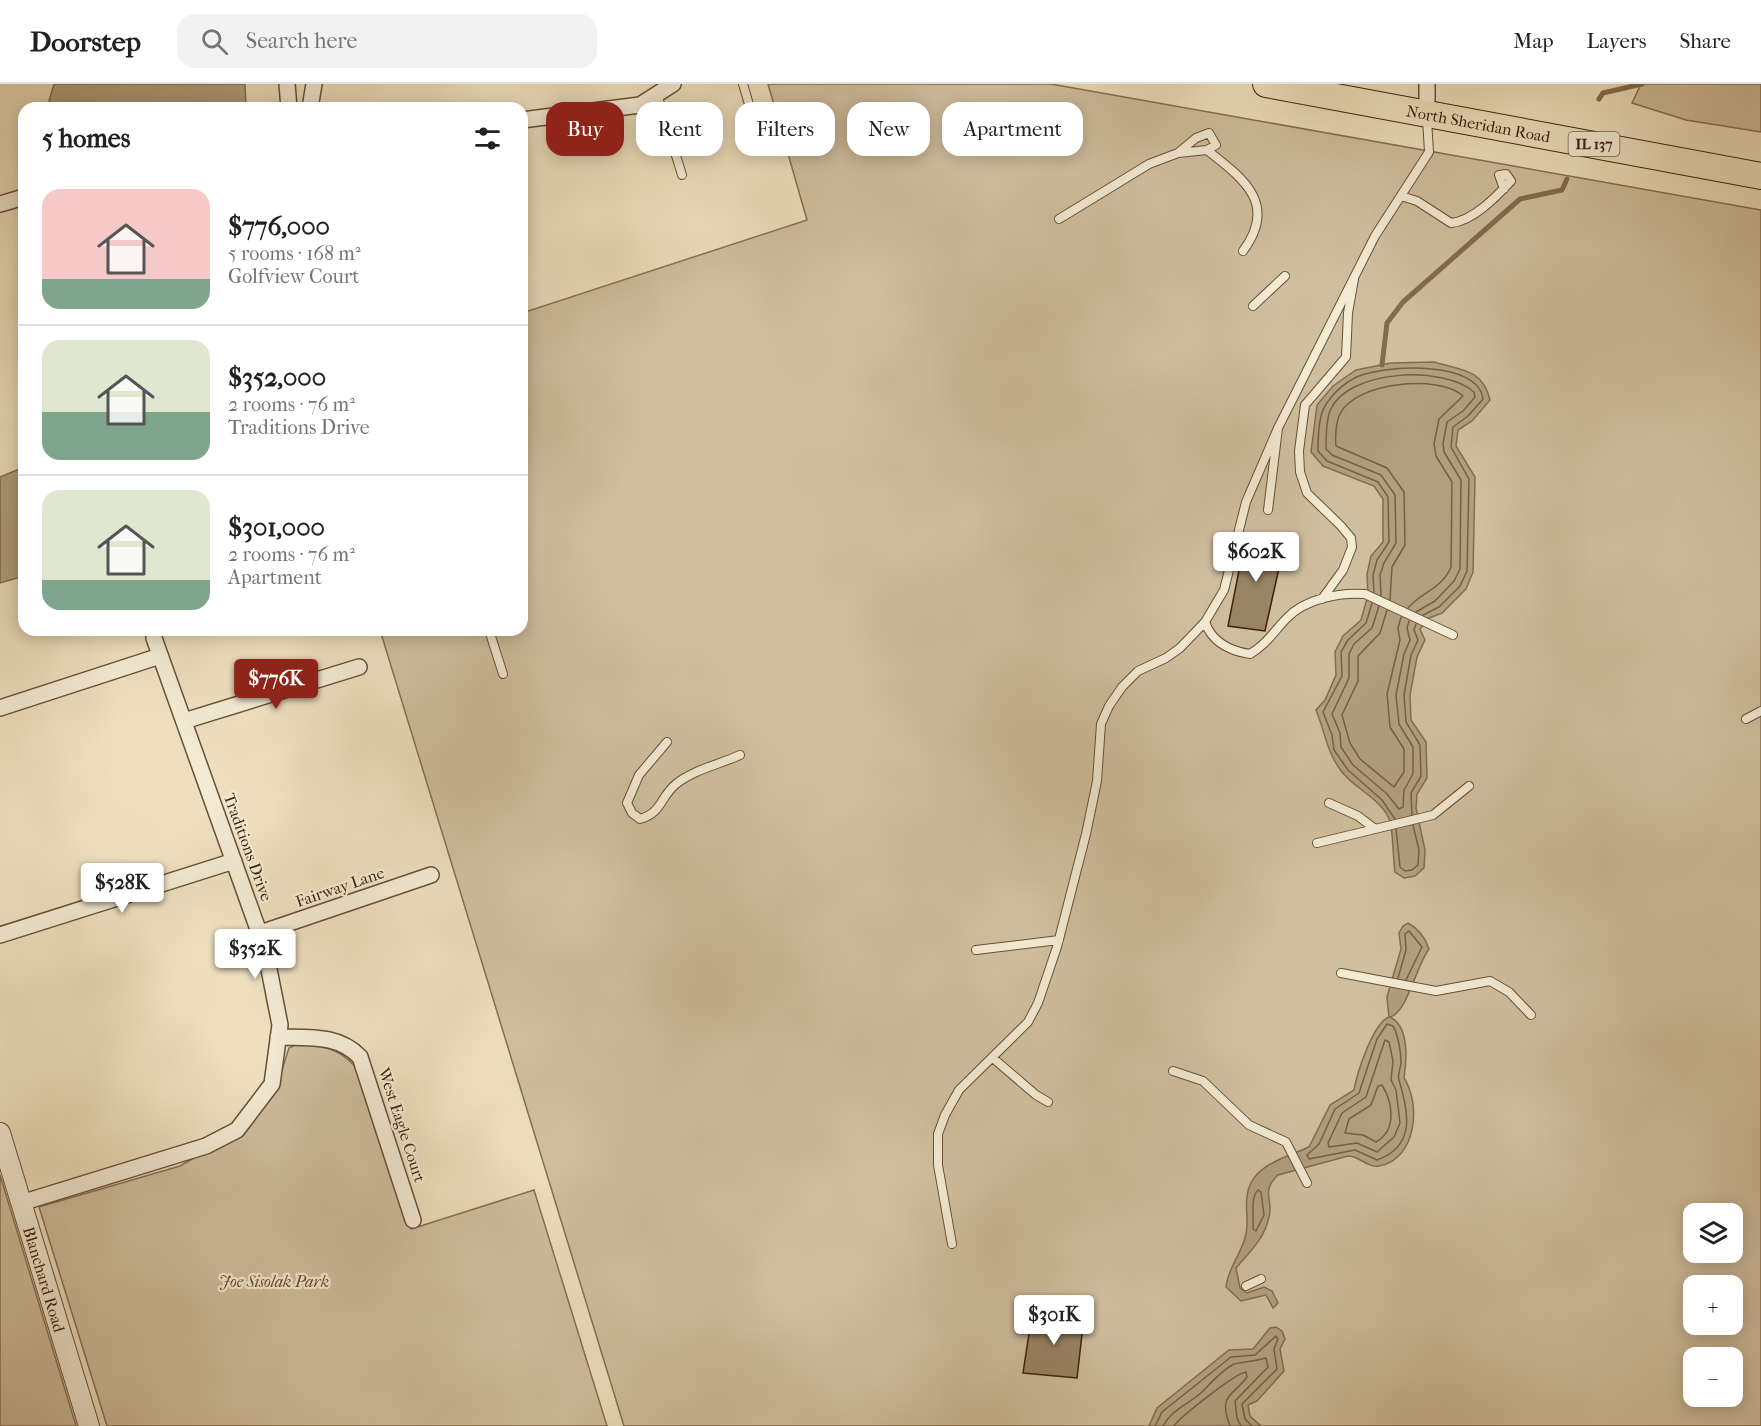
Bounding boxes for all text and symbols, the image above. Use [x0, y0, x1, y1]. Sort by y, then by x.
search box [177, 14, 597, 68]
text: Doorstep [30, 25, 141, 58]
icon: search [198, 25, 231, 58]
text: Search here [246, 28, 357, 54]
text: Map [1513, 29, 1554, 53]
text: Layers [1587, 29, 1646, 53]
text: Share [1679, 29, 1731, 53]
street label: North Sheridan Road [1405, 101, 1552, 146]
chip: Buy [546, 102, 624, 156]
chip: Rent [636, 102, 723, 156]
chip: Filters [735, 102, 835, 156]
chip: New [847, 102, 930, 156]
chip: Apartment [942, 102, 1083, 156]
icon: filters [471, 122, 504, 155]
text: 5 homes [42, 123, 130, 154]
road number: IL 137 [1568, 132, 1620, 156]
text: $776,000 [228, 211, 330, 242]
icon: home [90, 213, 162, 285]
text: 5 rooms · 168 m² [228, 242, 361, 265]
text: Golfview Court [228, 265, 359, 288]
text: $352,000 [228, 362, 326, 393]
icon: home [90, 364, 162, 436]
text: 2 rooms · 76 m² [228, 393, 355, 416]
text: Traditions Drive [228, 416, 370, 439]
text: $301,000 [228, 512, 325, 543]
icon: home [90, 514, 162, 586]
pin: $602K [1214, 532, 1298, 583]
text: $602K [1227, 540, 1285, 563]
text: 2 rooms · 76 m² [228, 543, 355, 566]
text: Apartment [228, 566, 322, 589]
pin: $776K [234, 659, 318, 710]
text: $776K [248, 667, 304, 690]
street label: Traditions Drive [220, 791, 276, 904]
pin: $528K [80, 863, 164, 914]
street label: Fairway Lane [293, 863, 387, 911]
text: $528K [95, 871, 149, 894]
pin: $352K [213, 929, 297, 980]
text: $352K [229, 937, 281, 960]
street label: West Eagle Court [374, 1064, 430, 1185]
map controls [1683, 1203, 1743, 1407]
button: layers [1683, 1203, 1743, 1263]
street label: Blanchard Road [19, 1224, 70, 1335]
park label: Joe Sisolak Park [219, 1272, 329, 1291]
button: + [1683, 1275, 1743, 1335]
pin: $301K [1012, 1295, 1096, 1346]
text: $301K [1028, 1303, 1080, 1326]
button: − [1683, 1347, 1743, 1407]

